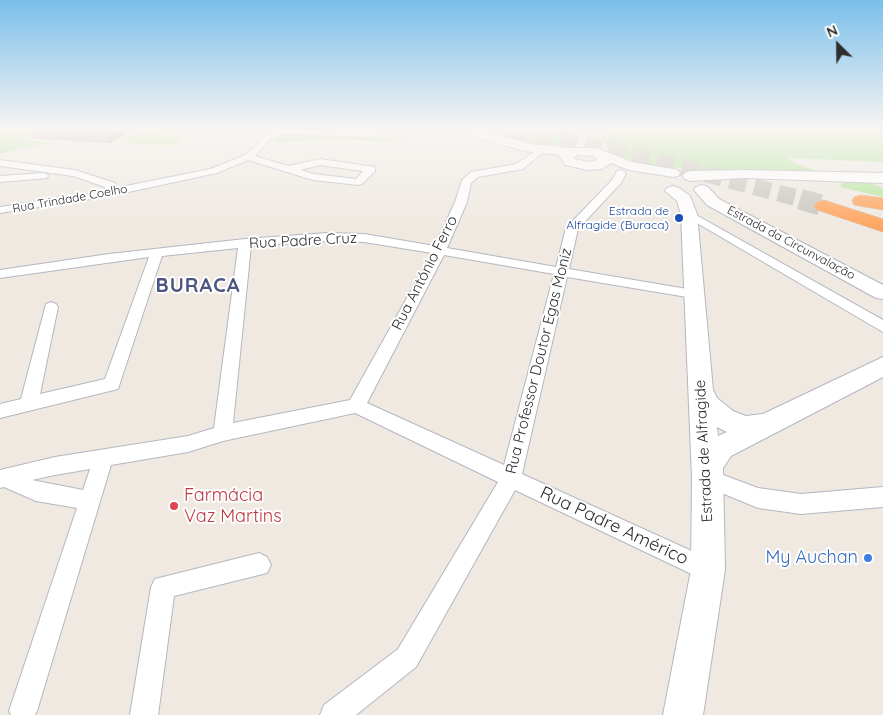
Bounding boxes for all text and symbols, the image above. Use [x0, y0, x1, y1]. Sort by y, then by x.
north arrow [813, 20, 863, 70]
text: N [824, 21, 840, 41]
street label: Rua Trindade Coelho [11, 182, 129, 216]
street label: Estrada da Circunvalação [725, 203, 857, 283]
place label: Estrada de Alfragide (Buraca) [566, 204, 669, 232]
marker: Estrada de Alfragide (Buraca) [673, 212, 685, 224]
street label: Rua António Ferro [388, 213, 462, 333]
street label: Rua Padre Cruz [249, 229, 357, 253]
street label: Rua Professor Doutor Egas Moniz [502, 246, 576, 476]
district label: BURACA [155, 274, 241, 298]
street label: Estrada de Alfragide [691, 379, 717, 523]
street label: Rua Padre Américo [536, 482, 692, 570]
place label: Farmácia Vaz Martins [184, 485, 282, 528]
marker: Farmácia Vaz Martins [168, 500, 180, 512]
place label: My Auchan [765, 547, 858, 569]
marker: My Auchan [862, 552, 874, 564]

